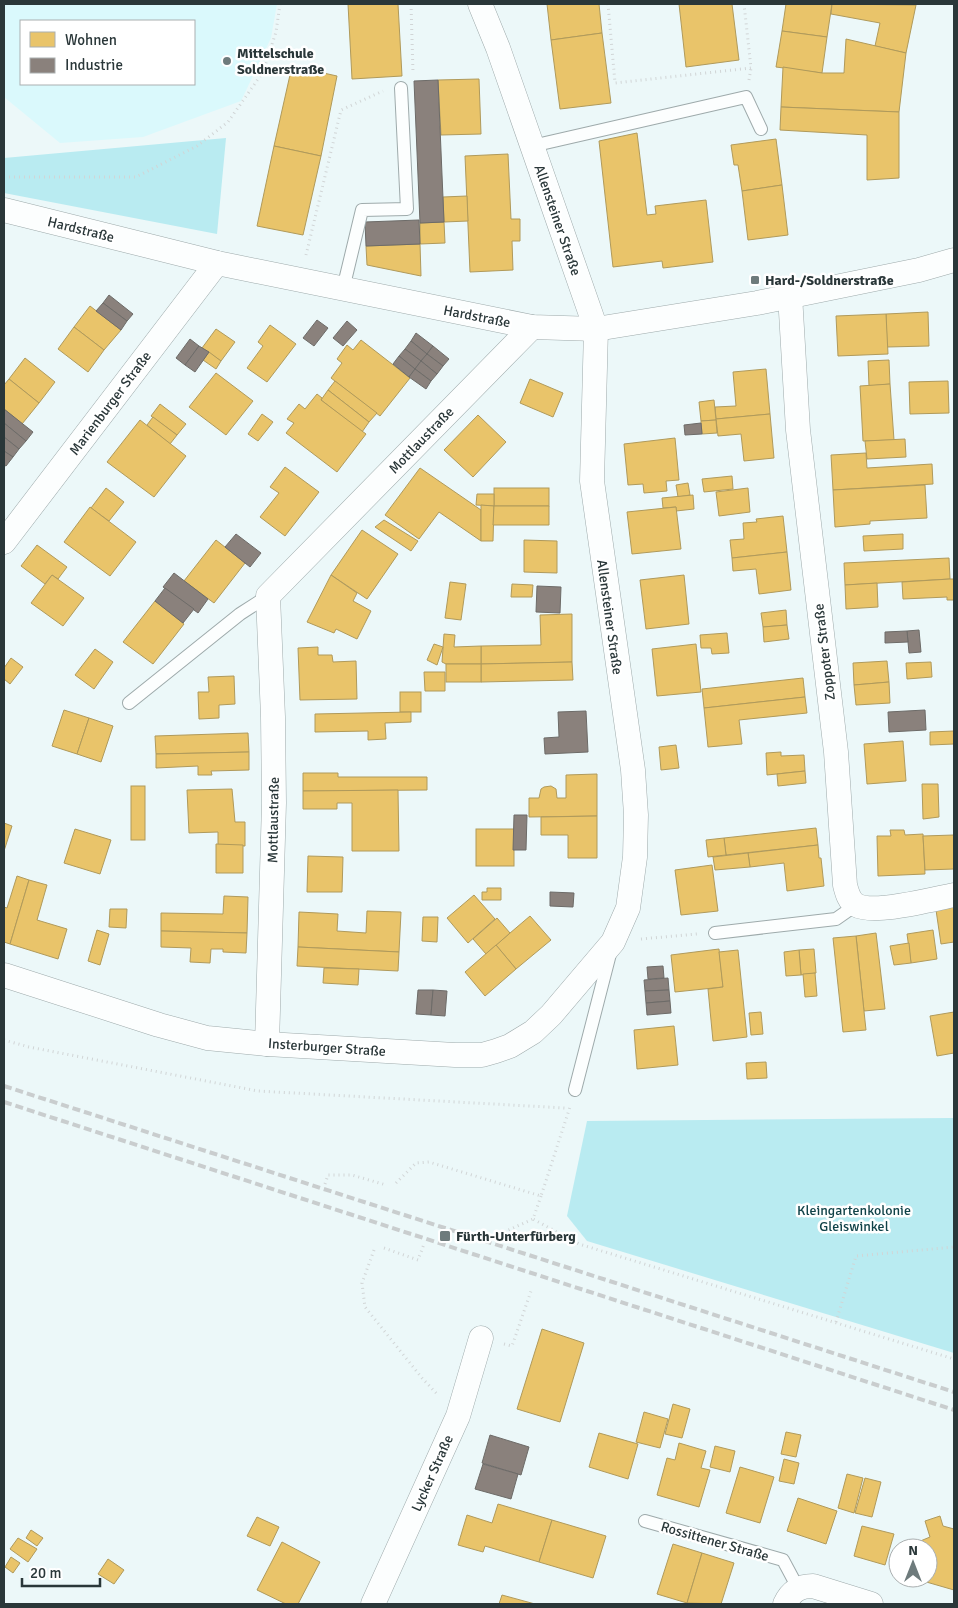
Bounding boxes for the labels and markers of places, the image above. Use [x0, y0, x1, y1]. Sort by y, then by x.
place label: Mittelschule Soldnerstraße [237, 45, 324, 78]
marker: Mittelschule Soldnerstraße [221, 55, 233, 67]
place label: Hard-/Soldnerstraße [765, 272, 894, 289]
marker: Hard-/Soldnerstraße [749, 274, 761, 286]
place label: Fürth-Unterfürberg [456, 1228, 576, 1245]
marker: Fürth-Unterfürberg [438, 1229, 452, 1243]

